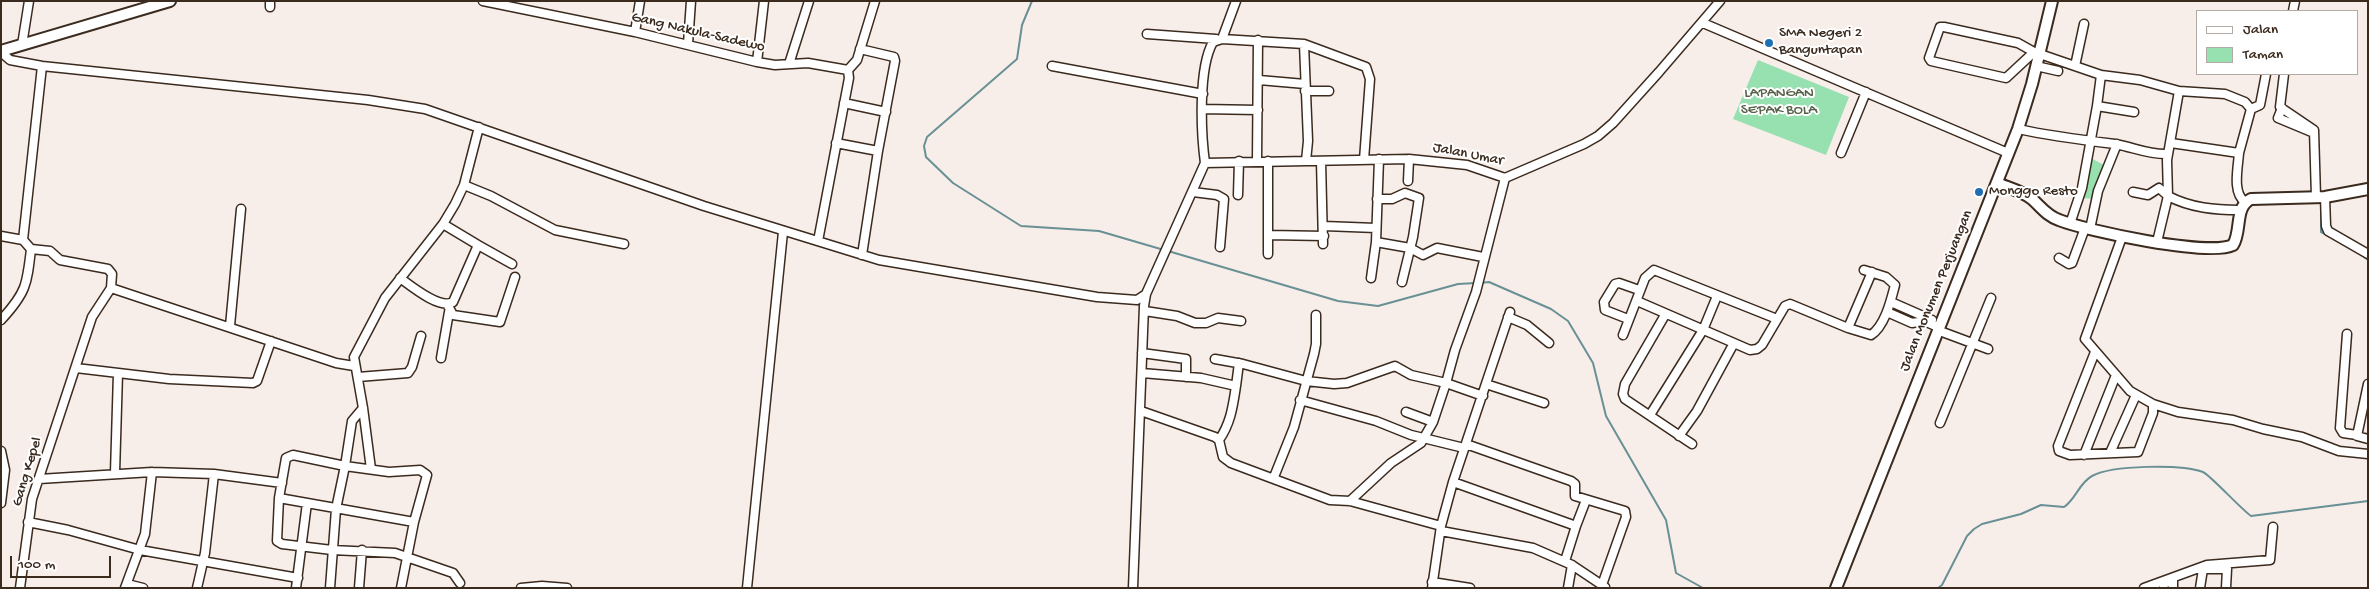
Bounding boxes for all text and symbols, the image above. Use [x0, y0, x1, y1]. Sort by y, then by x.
street label: Gang Nakula-Sadewo [630, 9, 766, 57]
legend [2196, 10, 2359, 75]
text: Jalan [2243, 21, 2278, 39]
place label: SMA Negeri 2 Banguntapan [1779, 25, 1862, 60]
marker: SMA Negeri 2 Banguntapan [1763, 37, 1775, 49]
text: Taman [2243, 46, 2283, 64]
park label: LAPANGAN SEPAK BOLA [1741, 85, 1817, 120]
street label: Jalan Umar [1431, 139, 1505, 171]
place label: Monggo Resto [1989, 183, 2078, 201]
marker: Monggo Resto [1973, 186, 1985, 198]
street label: Jalan Monumen Perjuangan [1896, 208, 1978, 374]
street label: Gang Kepel [9, 435, 47, 509]
scale bar [12, 546, 114, 578]
text: 100 m [18, 556, 55, 574]

